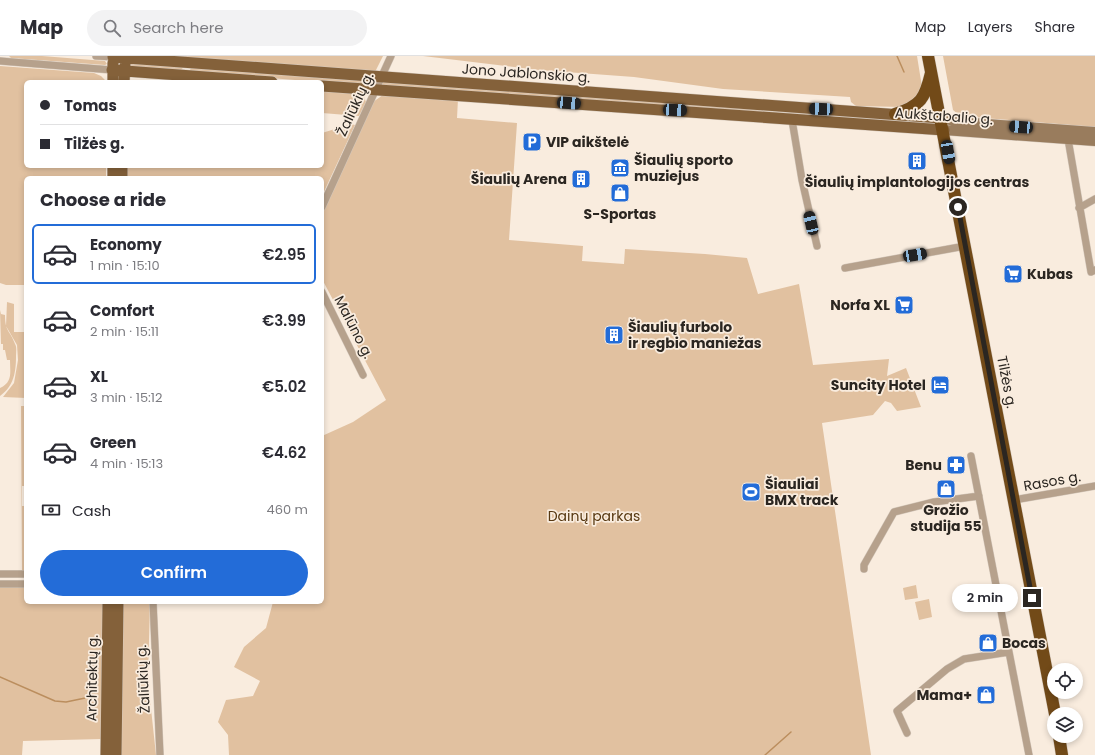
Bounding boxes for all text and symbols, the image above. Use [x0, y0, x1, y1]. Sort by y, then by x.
search box [87, 10, 367, 46]
text: Map [20, 14, 63, 41]
icon: search [101, 17, 123, 39]
text: Search here [133, 17, 224, 38]
text: Map [915, 17, 946, 37]
text: Layers [968, 17, 1012, 37]
text: Share [1034, 17, 1075, 37]
street label: Jono Jablonskio g. [461, 59, 591, 87]
street label: Žaliūkių g. [331, 69, 379, 139]
text: Tomas [64, 95, 117, 116]
car [557, 96, 581, 110]
car [663, 103, 687, 117]
car [809, 103, 833, 115]
street label: Aukštabalio g. [894, 103, 994, 129]
car [1009, 120, 1033, 134]
parking icon: VIP aikštelė [521, 131, 543, 153]
place label: VIP aikštelė [546, 132, 630, 152]
text: Tilžės g. [64, 133, 124, 154]
car [940, 139, 956, 165]
place label: Šiaulių sporto muziejus [634, 150, 733, 186]
building icon: Šiaulių implantologijos centras [906, 150, 928, 172]
museum icon: Šiaulių sporto muziejus [609, 157, 631, 179]
building icon: Šiaulių Arena [570, 168, 592, 190]
place label: Šiaulių Arena [471, 169, 567, 189]
place label: Šiaulių implantologijos centras [805, 172, 1029, 192]
shop icon: S-Sportas [609, 182, 631, 204]
text: Choose a ride [40, 187, 166, 212]
route start [949, 198, 967, 216]
place label: S-Sportas [584, 204, 657, 224]
car [802, 210, 820, 236]
text: Economy [90, 234, 162, 255]
icon: car [42, 236, 78, 272]
text: €2.95 [262, 244, 306, 265]
car [902, 247, 928, 263]
text: 1 min · 15:10 [90, 256, 160, 275]
supermarket icon: Kubas [1002, 263, 1024, 285]
place label: Kubas [1027, 264, 1073, 284]
street label: Malūno g. [330, 292, 378, 362]
supermarket icon: Norfa XL [893, 294, 915, 316]
place label: Norfa XL [830, 295, 890, 315]
text: Comfort [90, 300, 154, 321]
icon: car [42, 302, 78, 338]
text: €3.99 [262, 310, 306, 331]
place label: Šiaulių furbolo ir regbio maniežas [628, 317, 762, 353]
text: 2 min · 15:11 [90, 322, 159, 341]
building icon: Šiaulių furbolo ir regbio maniežas [603, 324, 625, 346]
street label: Tilžės g. [992, 354, 1022, 410]
text: XL [90, 366, 108, 387]
icon: car [42, 368, 78, 404]
hotel icon: Suncity Hotel [929, 374, 951, 396]
place label: Suncity Hotel [831, 375, 926, 395]
text: €5.02 [262, 376, 306, 397]
text: 3 min · 15:12 [90, 388, 162, 407]
text: Green [90, 432, 136, 453]
icon: car [42, 434, 78, 470]
text: €4.62 [262, 442, 306, 463]
text: 4 min · 15:13 [90, 454, 163, 473]
pharmacy icon: Benu [945, 454, 967, 476]
place label: Benu [905, 455, 942, 475]
street label: Rasos g. [1022, 466, 1082, 496]
place label: Šiauliai BMX track [765, 474, 839, 510]
shop icon: Grožio studija 55 [935, 478, 957, 500]
sports icon: Šiauliai BMX track [740, 481, 762, 503]
icon: cash [40, 499, 62, 521]
text: Cash [72, 500, 111, 521]
text: 460 m [267, 500, 308, 519]
place label: Grožio studija 55 [910, 500, 982, 536]
park label: Dainų parkas [548, 506, 640, 526]
button: Confirm [40, 550, 308, 596]
callout: 2 min [952, 584, 1018, 612]
text: 2 min [967, 588, 1003, 607]
route end [1023, 589, 1041, 607]
shop icon: Bocas [977, 632, 999, 654]
place label: Bocas [1002, 633, 1046, 653]
street label: Architektų g. [81, 634, 103, 722]
street label: Žaliūkių g. [131, 644, 155, 714]
map controls [1047, 663, 1083, 743]
button: locate [1047, 663, 1083, 699]
shop icon: Mama+ [975, 684, 997, 706]
place label: Mama+ [917, 685, 972, 705]
button: layers [1047, 707, 1083, 743]

